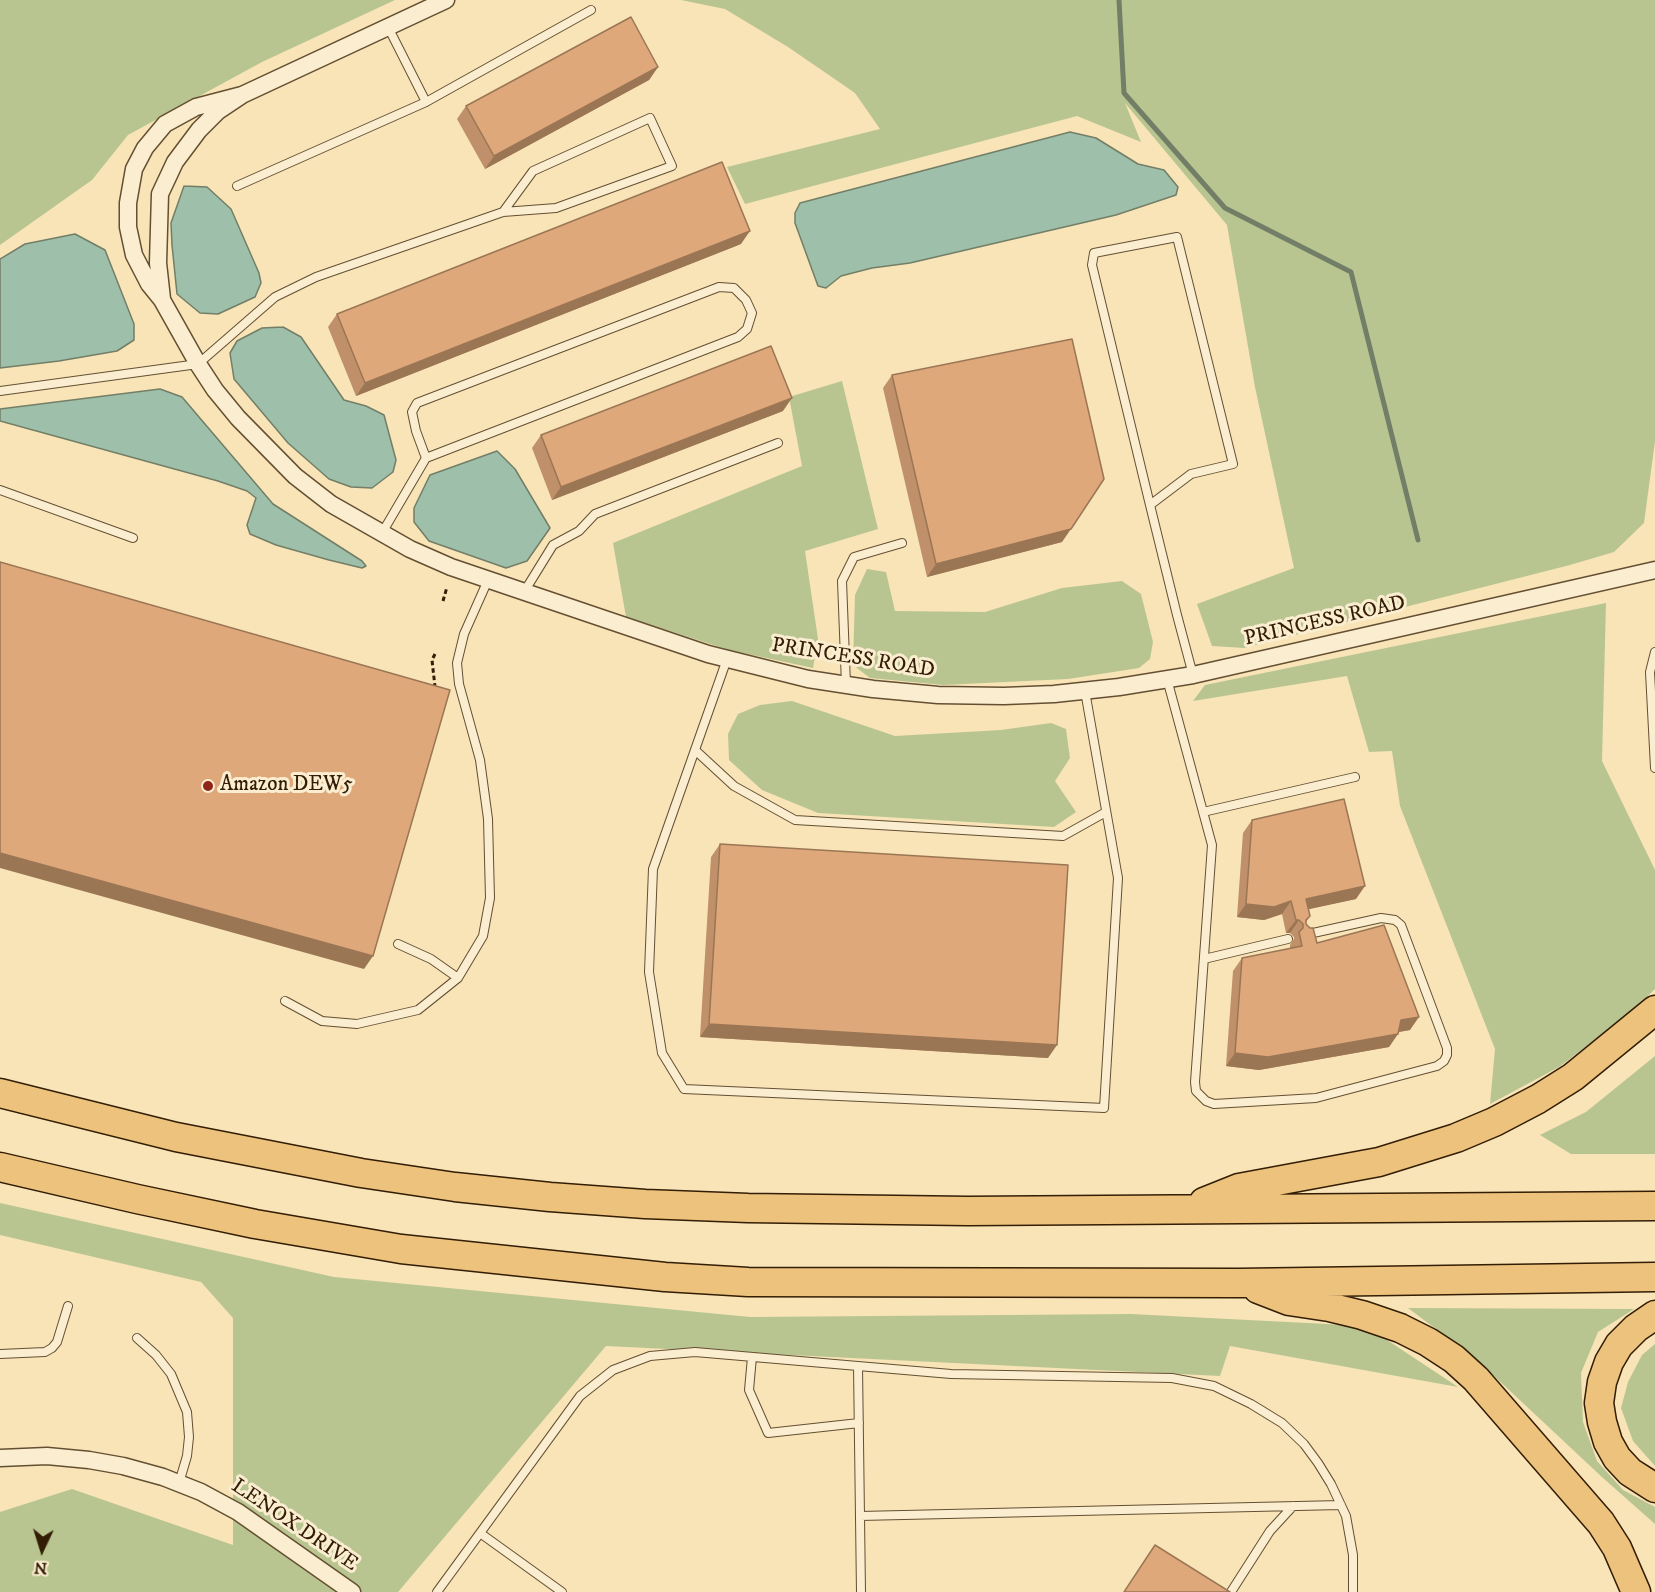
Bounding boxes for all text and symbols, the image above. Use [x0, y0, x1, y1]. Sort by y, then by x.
street label: PRINCESS ROAD [1242, 591, 1408, 653]
street label: PRINCESS ROAD [770, 634, 936, 684]
place label: Amazon DEW5 [220, 773, 353, 799]
marker: Amazon DEW5 [201, 779, 215, 793]
street label: LENOX DRIVE [226, 1474, 362, 1578]
north arrow [12, 1520, 72, 1580]
text: N [34, 1558, 48, 1578]

